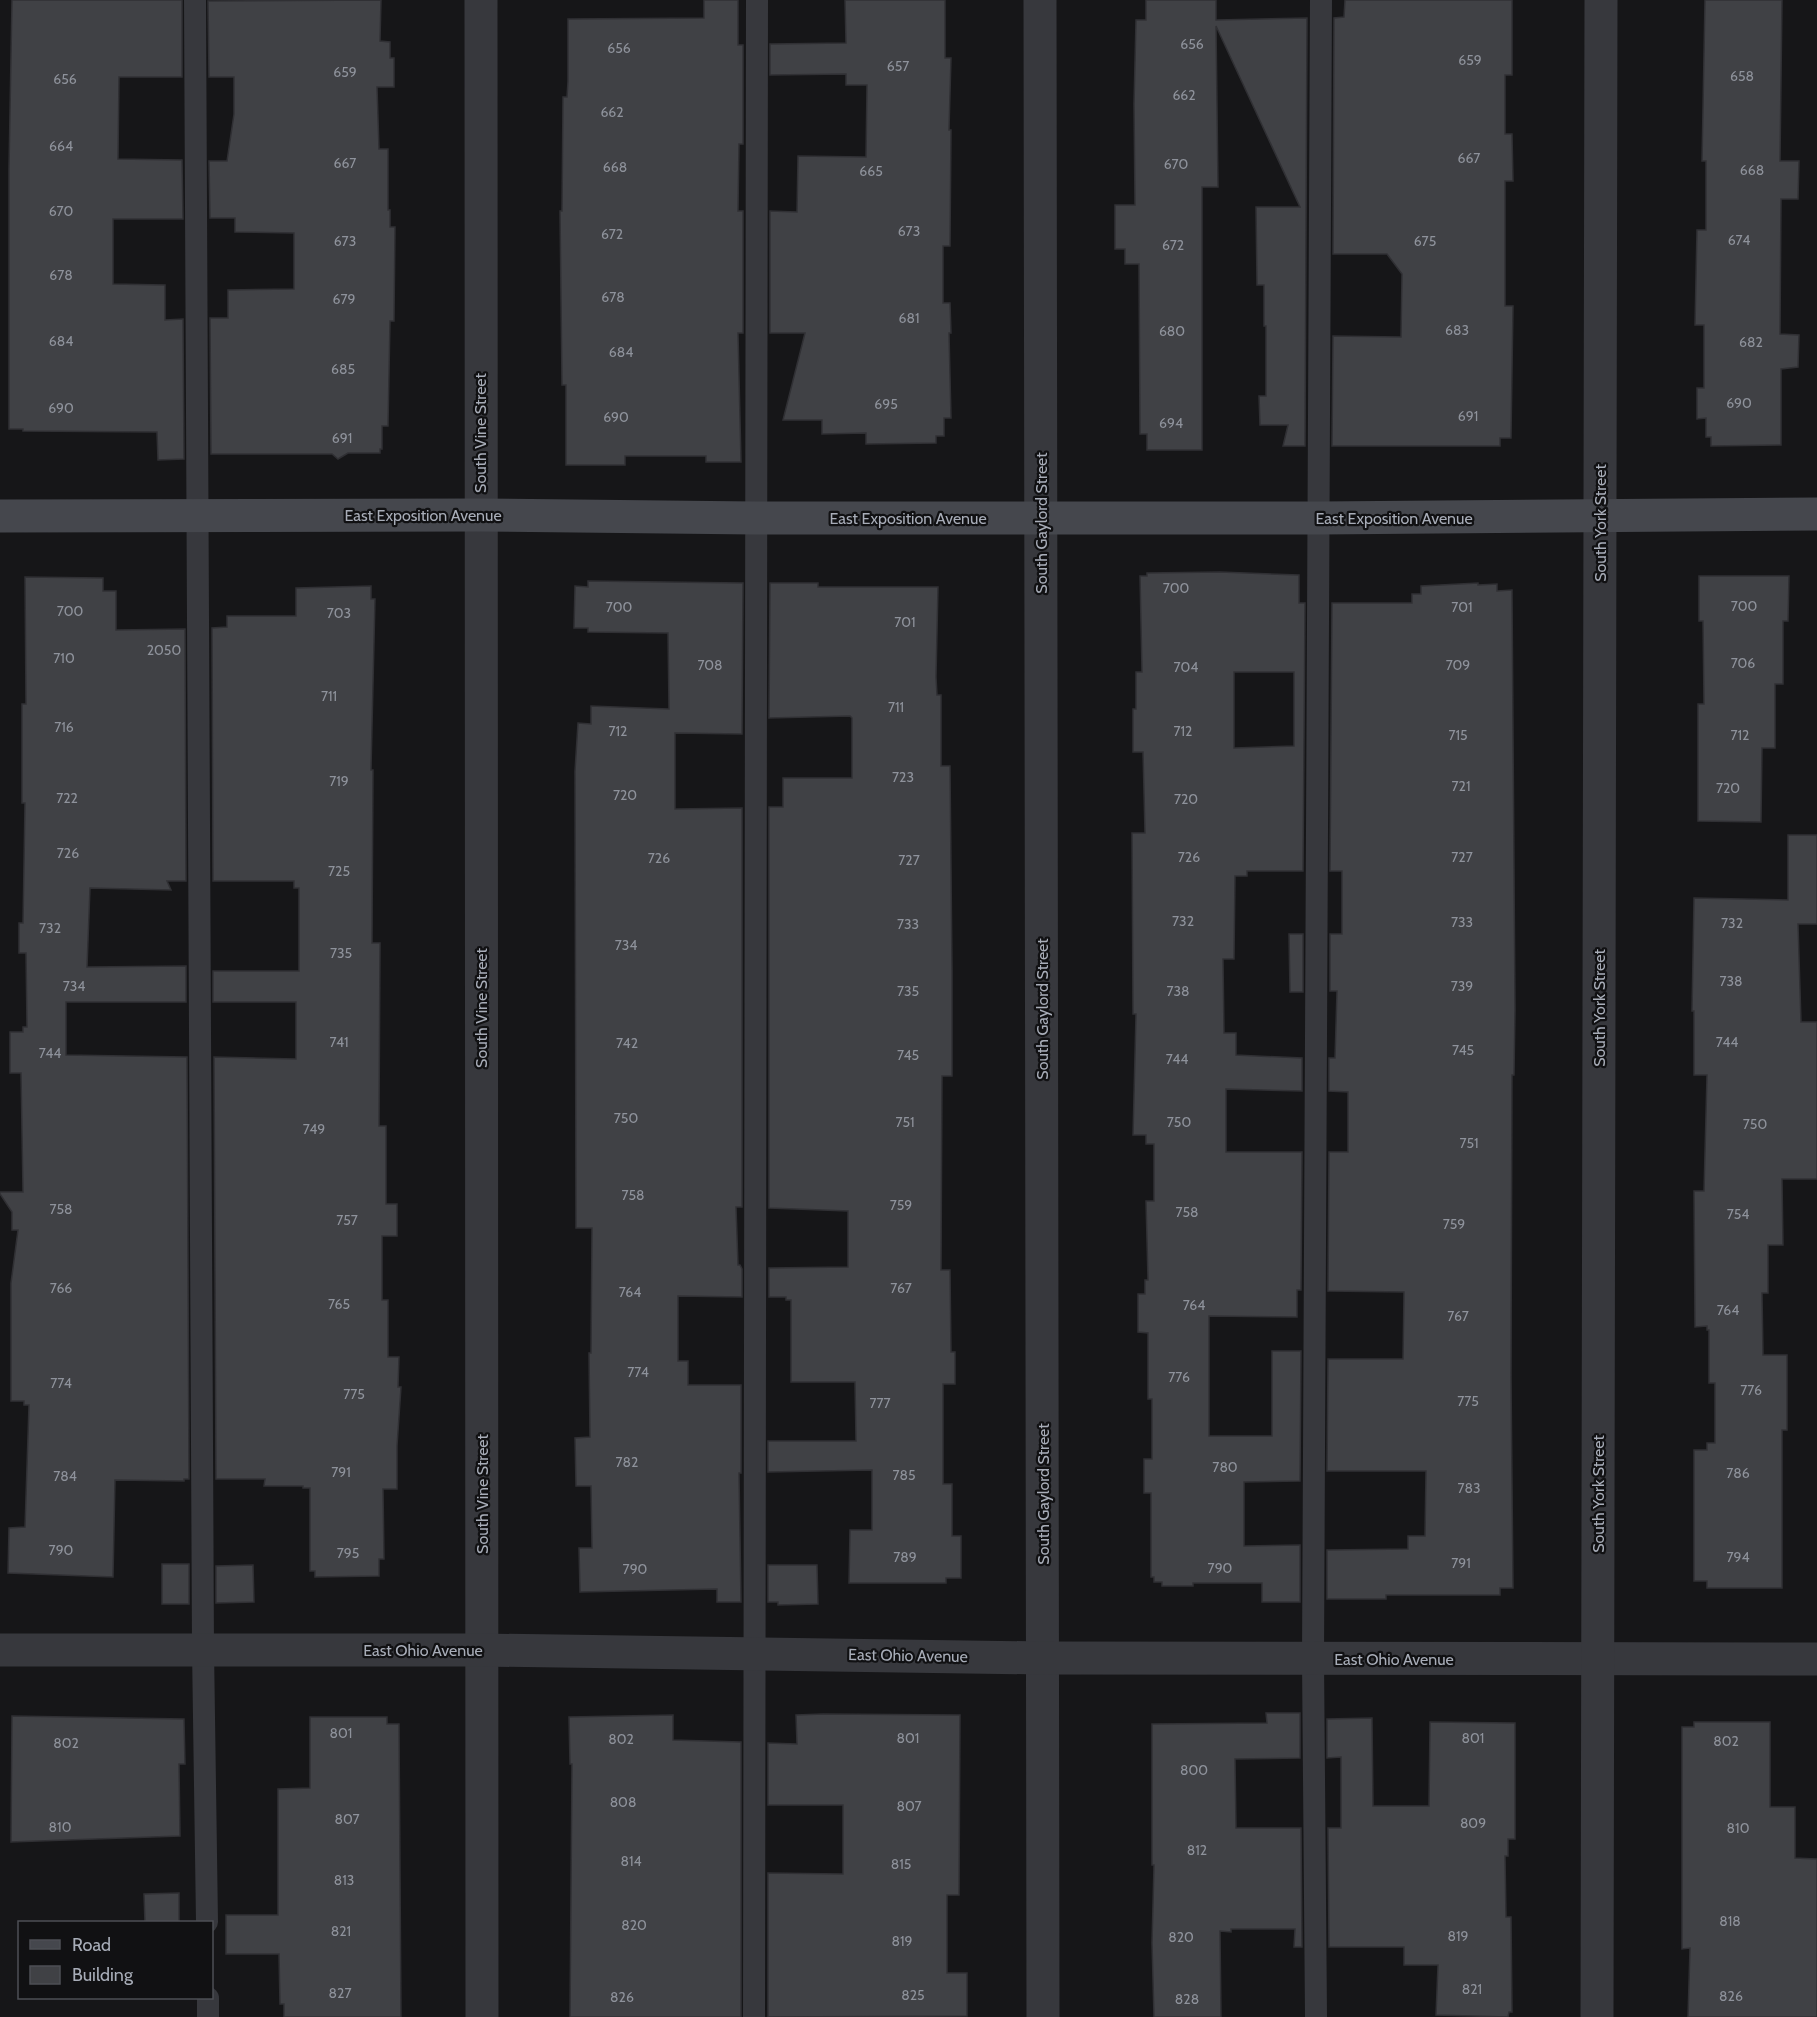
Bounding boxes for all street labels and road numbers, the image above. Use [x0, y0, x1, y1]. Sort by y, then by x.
street label: South Vine Street [471, 372, 490, 493]
street label: South Gaylord Street [1032, 452, 1051, 594]
street label: South York Street [1591, 464, 1610, 582]
street label: East Exposition Avenue [344, 506, 502, 525]
street label: East Exposition Avenue [829, 509, 987, 528]
street label: East Exposition Avenue [1315, 509, 1473, 528]
street label: South Gaylord Street [1033, 938, 1052, 1080]
street label: South Vine Street [472, 947, 491, 1068]
street label: South York Street [1590, 949, 1609, 1067]
street label: South Gaylord Street [1034, 1423, 1053, 1565]
street label: South Vine Street [473, 1433, 492, 1554]
street label: South York Street [1589, 1435, 1608, 1553]
street label: East Ohio Avenue [363, 1641, 483, 1660]
street label: East Ohio Avenue [848, 1645, 968, 1666]
street label: East Ohio Avenue [1334, 1650, 1454, 1669]

